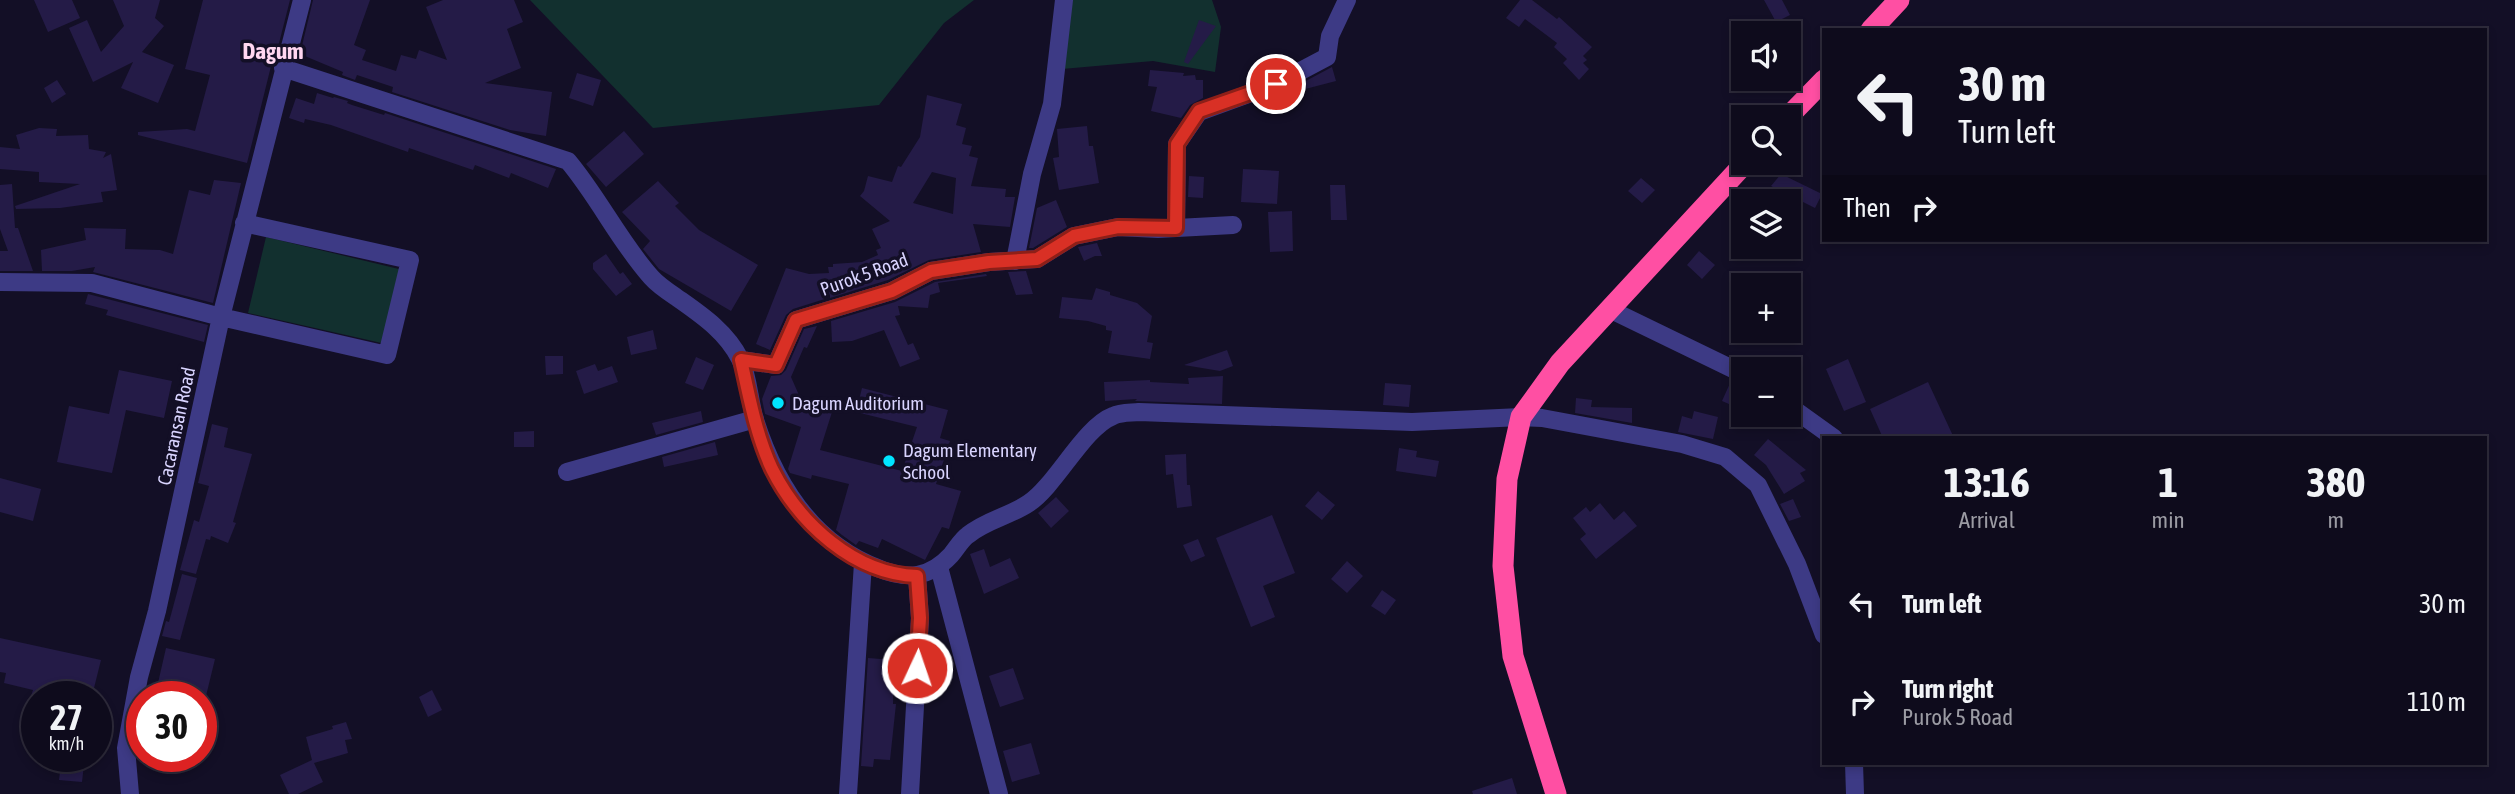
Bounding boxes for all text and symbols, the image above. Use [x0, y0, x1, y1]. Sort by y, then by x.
map controls [1731, 21, 1801, 427]
button: sound [1731, 21, 1801, 91]
district label: Dagum [242, 38, 304, 64]
pin [1246, 54, 1306, 114]
text: 30 m [1958, 55, 2046, 111]
icon: left [1843, 56, 1934, 147]
icon: arrive [1257, 65, 1295, 103]
button: search [1731, 105, 1801, 175]
text: Turn left [1958, 113, 2056, 150]
button: layers [1731, 189, 1801, 259]
icon: right [1905, 189, 1943, 227]
text: Then [1843, 193, 1891, 223]
street label: Purok 5 Road [817, 248, 911, 300]
button: + [1731, 273, 1801, 343]
button: − [1731, 357, 1801, 427]
street label: Cacaransan Road [153, 365, 199, 487]
place label: Dagum Auditorium [792, 392, 924, 414]
marker: Dagum Auditorium [770, 395, 786, 411]
place label: Dagum Elementary School [903, 439, 1037, 483]
marker: Dagum Elementary School [881, 453, 897, 469]
text: 13:16 [1944, 458, 2030, 506]
text: 1 [2158, 458, 2178, 506]
text: 380 [2306, 458, 2365, 506]
text: Arrival [1959, 507, 2015, 533]
text: min [2152, 507, 2185, 533]
text: m [2328, 507, 2344, 533]
icon: left [1843, 585, 1881, 623]
text: Turn left [1902, 589, 1982, 619]
text: 30 m [2419, 589, 2466, 619]
position arrow [880, 631, 954, 705]
text: Turn right [1902, 674, 1993, 704]
speed limit sign: 30 [126, 681, 217, 772]
icon: right [1843, 683, 1881, 721]
text: 110 m [2407, 687, 2466, 717]
text: 27 [50, 697, 83, 737]
text: Purok 5 Road [1902, 704, 2013, 730]
text: km/h [49, 733, 84, 754]

